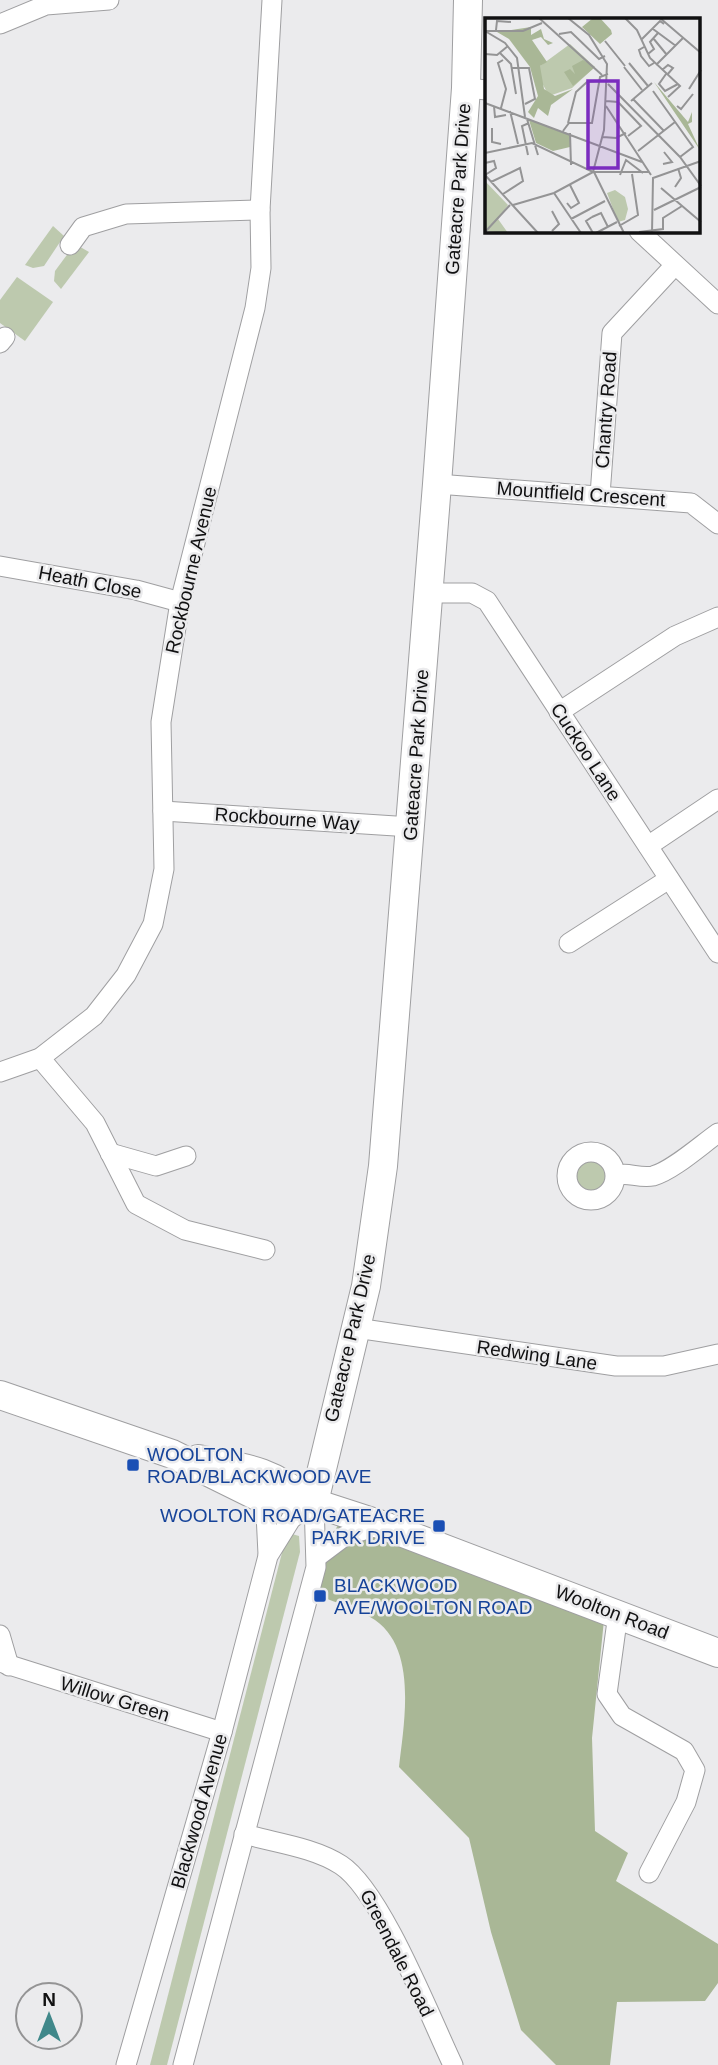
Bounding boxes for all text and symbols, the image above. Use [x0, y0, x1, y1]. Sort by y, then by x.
inset map [485, 18, 700, 233]
street label: Gateacre Park Drive [442, 102, 474, 276]
street label: Chantry Road [591, 351, 621, 469]
street label: Mountfield Crescent [496, 478, 667, 510]
street label: Rockbourne Avenue [162, 484, 220, 656]
street label: Heath Close [37, 562, 143, 602]
street label: Gateacre Park Drive [400, 668, 432, 842]
street label: Cuckoo Lane [547, 699, 625, 805]
street label: Rockbourne Way [214, 803, 361, 835]
street label: Gateacre Park Drive [320, 1252, 380, 1424]
street label: Redwing Lane [475, 1336, 599, 1374]
place label: WOOLTON ROAD/BLACKWOOD AVE [147, 1444, 372, 1487]
marker: WOOLTON ROAD/BLACKWOOD AVE [125, 1457, 141, 1473]
place label: WOOLTON ROAD/GATEACRE PARK DRIVE [160, 1505, 425, 1548]
marker: WOOLTON ROAD/GATEACRE PARK DRIVE [431, 1518, 447, 1534]
place label: BLACKWOOD AVE/WOOLTON ROAD [334, 1575, 532, 1618]
street label: Woolton Road [552, 1581, 672, 1643]
marker: BLACKWOOD AVE/WOOLTON ROAD [312, 1588, 328, 1604]
street label: Willow Green [58, 1672, 172, 1726]
street label: Blackwood Avenue [167, 1731, 231, 1891]
street label: Greendale Road [356, 1886, 438, 2020]
north arrow [14, 1981, 84, 2051]
text: N [42, 1989, 56, 2010]

